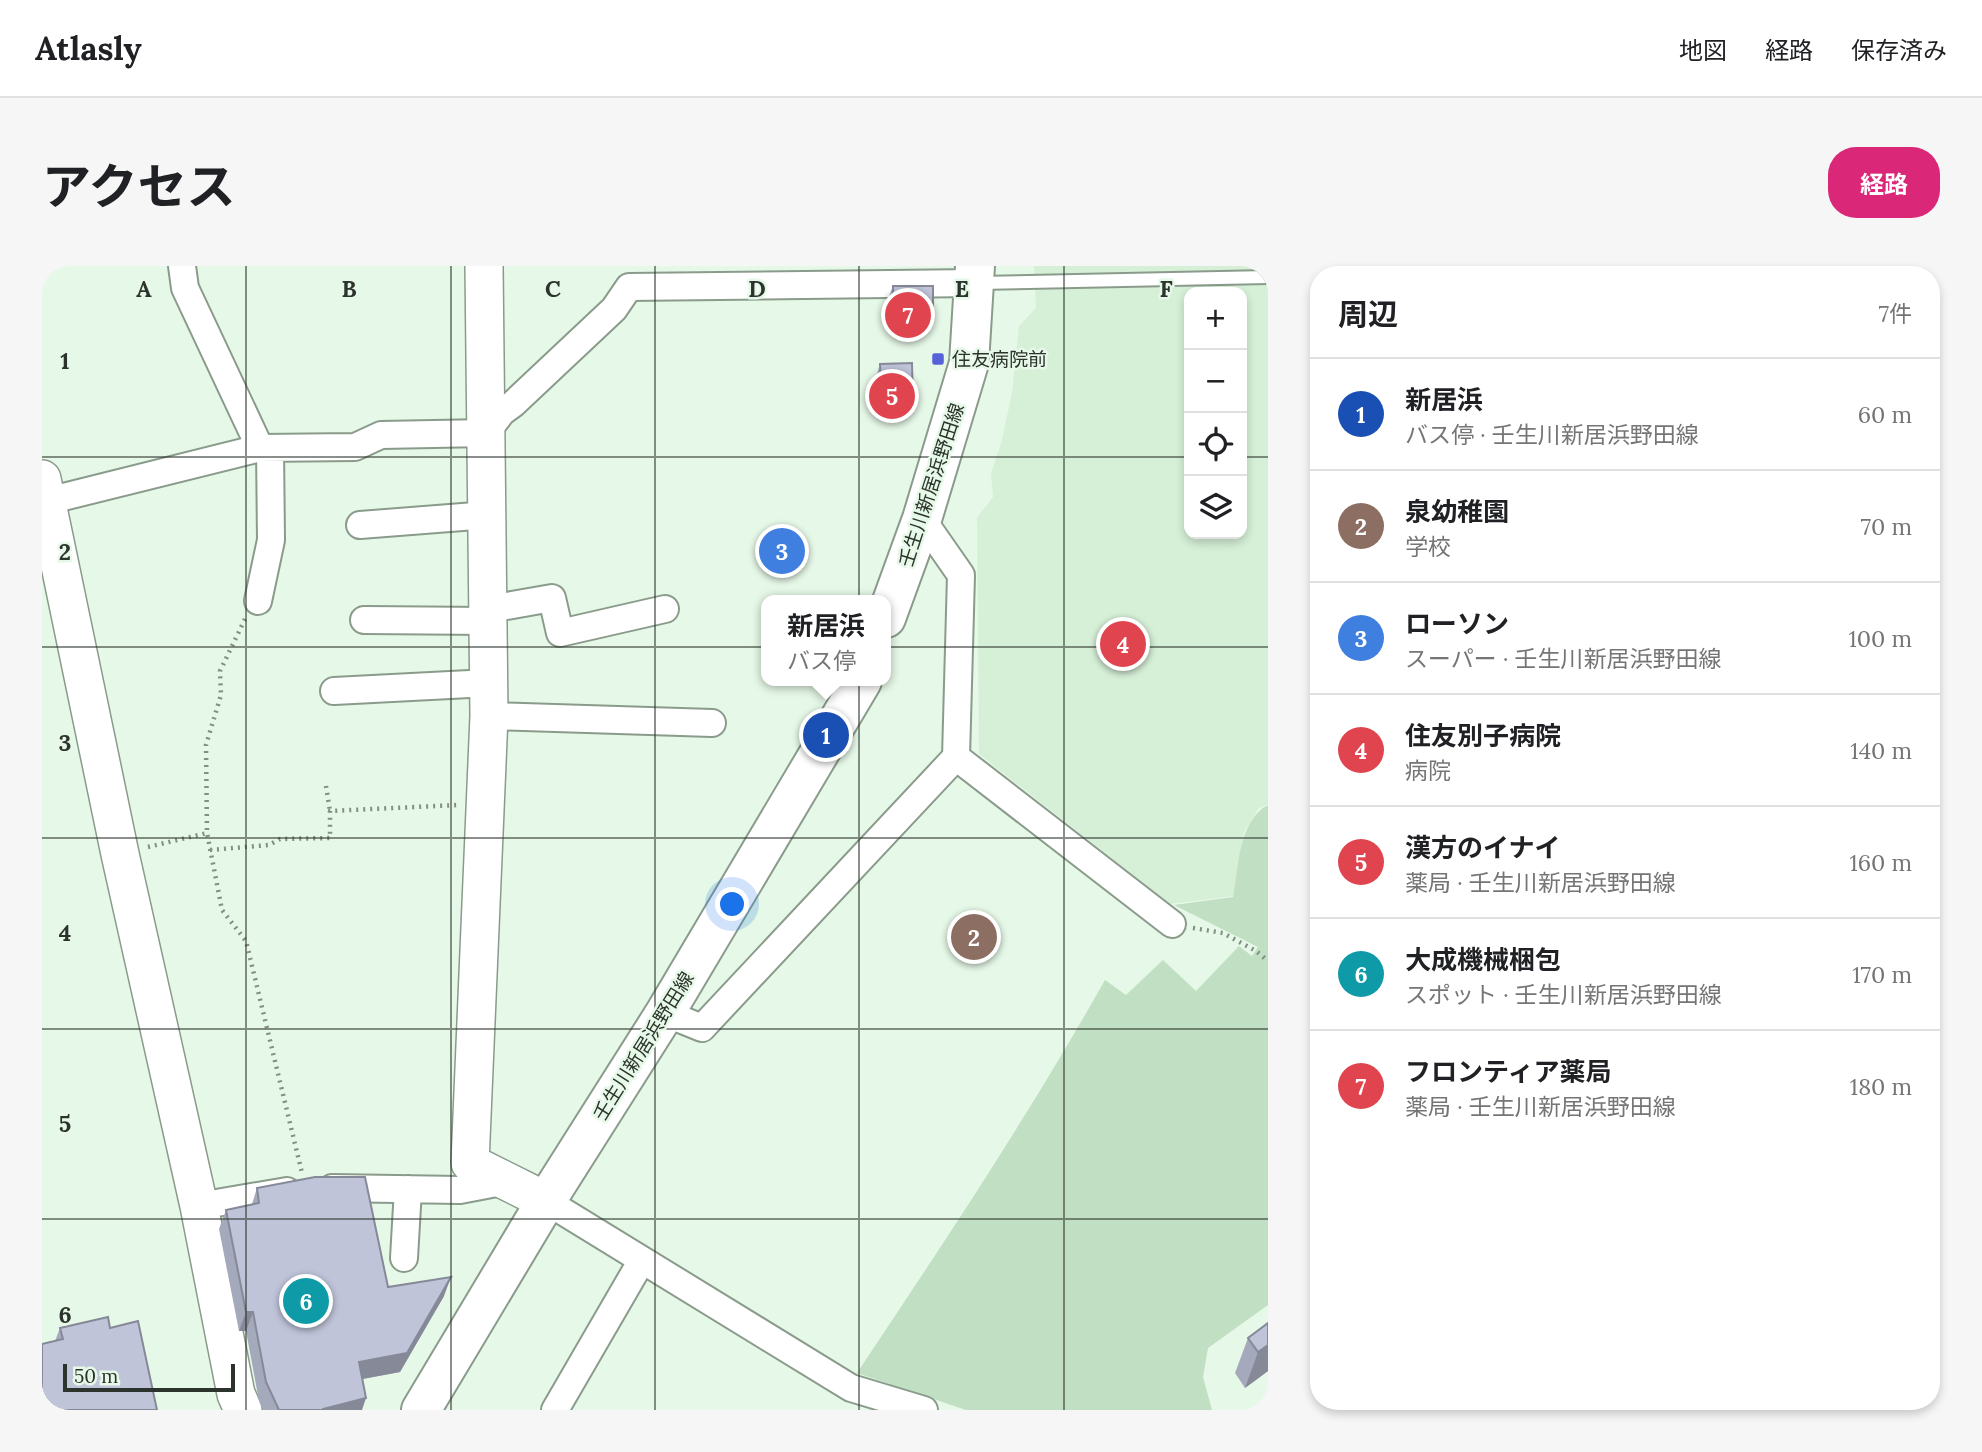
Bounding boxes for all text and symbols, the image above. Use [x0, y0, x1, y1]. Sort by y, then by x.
text: Atlasly [35, 27, 142, 69]
text: 地図 [1679, 35, 1727, 66]
text: 経路 [1765, 35, 1813, 66]
text: 保存済み [1851, 35, 1947, 66]
button: 経路 [1828, 147, 1940, 218]
text: アクセス [42, 155, 236, 217]
text: A [136, 274, 152, 303]
text: B [341, 274, 357, 303]
text: C [545, 274, 561, 303]
text: D [748, 274, 766, 303]
text: E [955, 274, 969, 303]
text: F [1159, 274, 1173, 303]
map controls [1184, 287, 1247, 539]
button: + [1184, 287, 1247, 350]
pin: 7 [885, 289, 931, 341]
text: 周辺 [1338, 295, 1398, 333]
text: 7件 [1878, 299, 1912, 328]
text: 1 [60, 346, 70, 375]
place label: 住友病院前 [952, 347, 1047, 371]
button: − [1184, 350, 1247, 413]
marker: 住友病院前 [930, 351, 946, 367]
pin: 5 [869, 370, 915, 422]
text: 新居浜 [1405, 383, 1483, 416]
street label: 壬生川新居浜野田線 [893, 400, 969, 570]
text: 1 [1356, 400, 1366, 429]
text: 60 m [1858, 400, 1912, 429]
button: locate [1184, 413, 1247, 476]
text: バス停 · 壬生川新居浜野田線 [1405, 420, 1699, 449]
button: layers [1184, 476, 1247, 539]
text: 泉幼稚園 [1405, 495, 1509, 528]
text: 2 [1355, 512, 1367, 541]
text: 70 m [1861, 512, 1912, 541]
pin: 3 [759, 525, 805, 577]
text: 学校 [1405, 532, 1451, 561]
text: 2 [59, 537, 71, 566]
popup [761, 595, 891, 686]
text: ローソン [1405, 607, 1509, 640]
text: 新居浜 [787, 609, 865, 642]
pin: 4 [1100, 618, 1146, 670]
text: 3 [1355, 624, 1367, 653]
text: 100 m [1848, 624, 1912, 653]
text: スーパー · 壬生川新居浜野田線 [1405, 644, 1722, 673]
text: バス停 [787, 646, 856, 675]
pin: 1 [803, 709, 849, 761]
text: 住友別子病院 [1405, 719, 1561, 752]
text: 3 [59, 728, 71, 757]
text: 4 [1355, 736, 1367, 765]
text: 140 m [1850, 736, 1912, 765]
text: 病院 [1405, 756, 1451, 785]
text: 漢方のイナイ [1405, 831, 1560, 864]
text: 5 [1355, 848, 1367, 877]
text: 160 m [1849, 848, 1912, 877]
text: 薬局 · 壬生川新居浜野田線 [1405, 868, 1676, 897]
your location [715, 887, 749, 921]
pin: 2 [951, 911, 997, 963]
text: 4 [59, 918, 71, 947]
text: 大成機械梱包 [1405, 943, 1561, 976]
text: 6 [1354, 960, 1368, 989]
text: 170 m [1852, 960, 1912, 989]
street label: 壬生川新居浜野田線 [588, 967, 698, 1125]
text: スポット · 壬生川新居浜野田線 [1405, 980, 1722, 1009]
text: フロンティア薬局 [1405, 1055, 1611, 1088]
text: 7 [1356, 1072, 1366, 1101]
text: 180 m [1850, 1072, 1912, 1101]
text: 薬局 · 壬生川新居浜野田線 [1405, 1092, 1676, 1121]
text: 5 [59, 1109, 71, 1138]
pin: 6 [283, 1275, 329, 1327]
text: 6 [58, 1300, 72, 1329]
scale bar [63, 1361, 234, 1393]
text: 50 m [74, 1364, 118, 1388]

